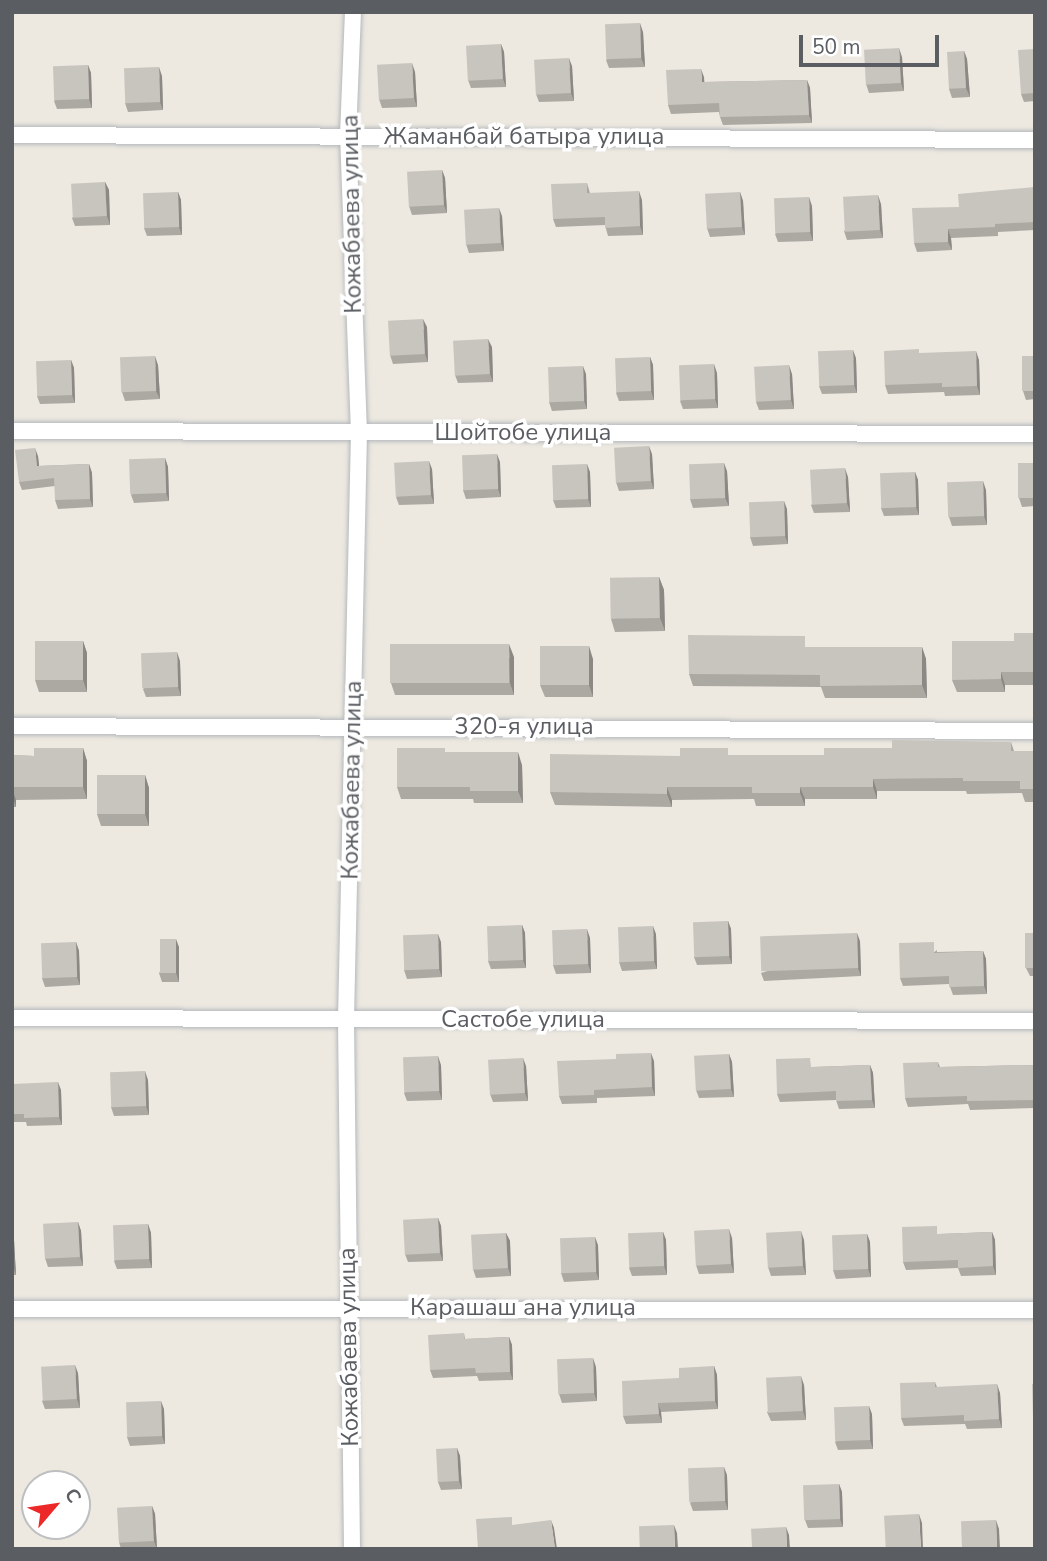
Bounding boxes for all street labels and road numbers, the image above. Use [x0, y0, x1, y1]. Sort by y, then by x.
street label: Кожабаева улица [336, 114, 368, 314]
street label: Жаманбай батыра улица [384, 123, 664, 151]
street label: Шойтобе улица [435, 419, 611, 447]
street label: Кожабаева улица [336, 680, 368, 880]
street label: 320-я улица [454, 713, 594, 741]
street label: Састобе улица [441, 1006, 605, 1034]
street label: Кожабаева улица [333, 1247, 365, 1447]
street label: Карашаш ана улица [410, 1294, 636, 1322]

